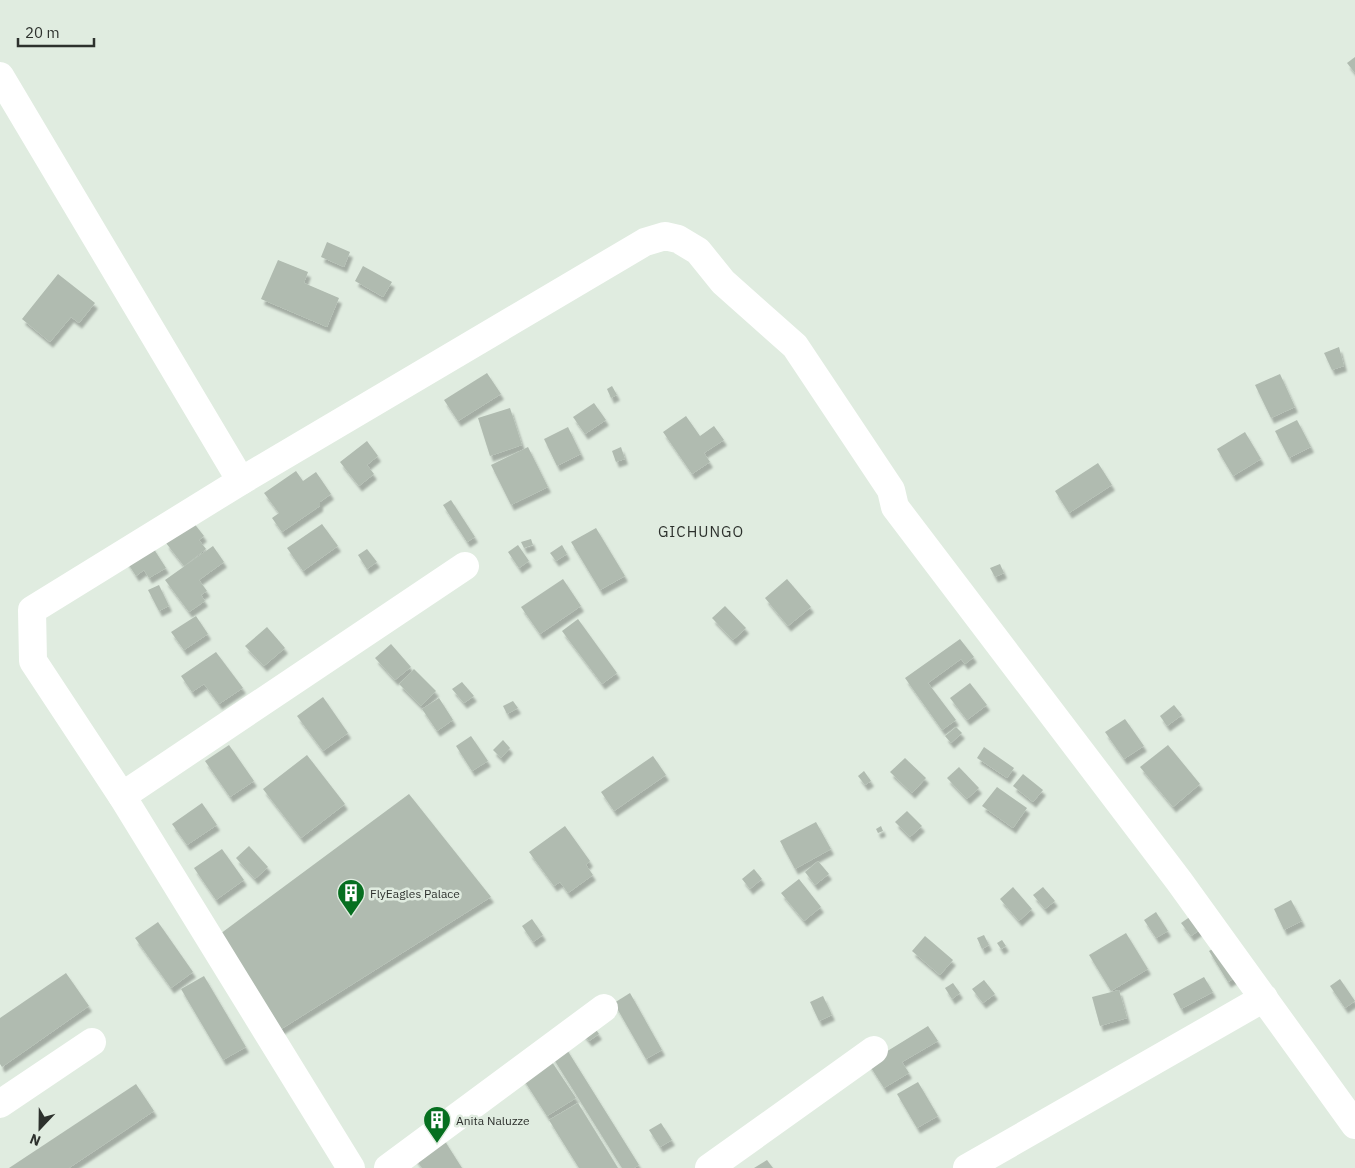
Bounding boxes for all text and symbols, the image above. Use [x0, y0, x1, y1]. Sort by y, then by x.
scale bar [18, 15, 94, 47]
text: 20 m [25, 23, 60, 42]
district label: GICHUNGO [658, 522, 744, 541]
building icon: FlyEagles Palace [336, 878, 366, 917]
place label: FlyEagles Palace [370, 886, 460, 901]
north arrow [15, 1103, 65, 1153]
building icon: Anita Naluzze [422, 1105, 452, 1144]
place label: Anita Naluzze [456, 1113, 530, 1128]
text: N [27, 1130, 43, 1150]

